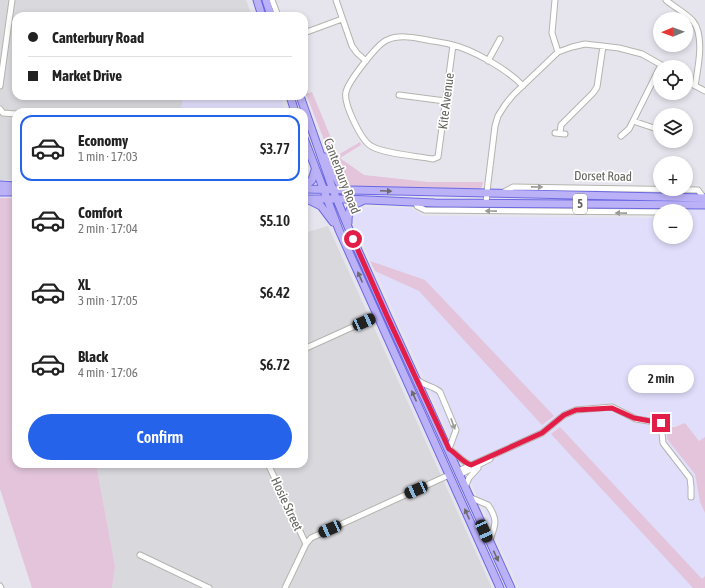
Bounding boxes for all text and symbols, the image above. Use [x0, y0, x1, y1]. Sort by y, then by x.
north arrow [653, 12, 693, 52]
map controls [653, 12, 693, 244]
text: Canterbury Road [52, 29, 144, 46]
button: locate [653, 60, 693, 100]
text: Market Drive [52, 67, 122, 84]
street label: Kite Avenue [435, 72, 457, 130]
button: layers [653, 108, 693, 148]
icon: car [30, 130, 66, 166]
text: Economy [78, 132, 128, 149]
street label: Canterbury Road [321, 136, 363, 216]
text: $3.77 [260, 140, 290, 157]
text: 1 min · 17:03 [78, 149, 138, 164]
button: + [653, 156, 693, 196]
street label: Dorset Road [574, 168, 632, 184]
one-way arrow [531, 184, 544, 190]
one-way arrow [380, 188, 393, 194]
road number: 5 [573, 194, 587, 214]
icon: car [30, 202, 66, 238]
text: Comfort [78, 204, 122, 221]
button: − [653, 204, 693, 244]
one-way arrow [484, 208, 497, 214]
one-way arrow [614, 210, 627, 216]
text: $5.10 [260, 212, 290, 229]
text: 2 min · 17:04 [78, 221, 138, 236]
route start [344, 230, 362, 248]
one-way arrow [357, 271, 363, 283]
icon: car [30, 274, 66, 310]
text: XL [78, 276, 91, 293]
text: $6.42 [260, 284, 290, 301]
text: 3 min · 17:05 [78, 293, 138, 308]
car [351, 312, 377, 332]
icon: car [30, 346, 66, 382]
text: Black [78, 348, 108, 365]
text: $6.72 [260, 356, 290, 373]
text: 4 min · 17:06 [78, 365, 138, 380]
callout: 2 min [628, 365, 694, 393]
text: 2 min [648, 371, 674, 386]
one-way arrow [410, 389, 416, 401]
button: Confirm [28, 414, 292, 460]
route end [652, 414, 670, 432]
one-way arrow [451, 418, 457, 430]
street label: Hosie Street [268, 475, 306, 533]
car [403, 480, 429, 500]
one-way arrow [464, 509, 470, 520]
car [474, 518, 494, 544]
car [317, 519, 343, 539]
one-way arrow [493, 550, 499, 561]

